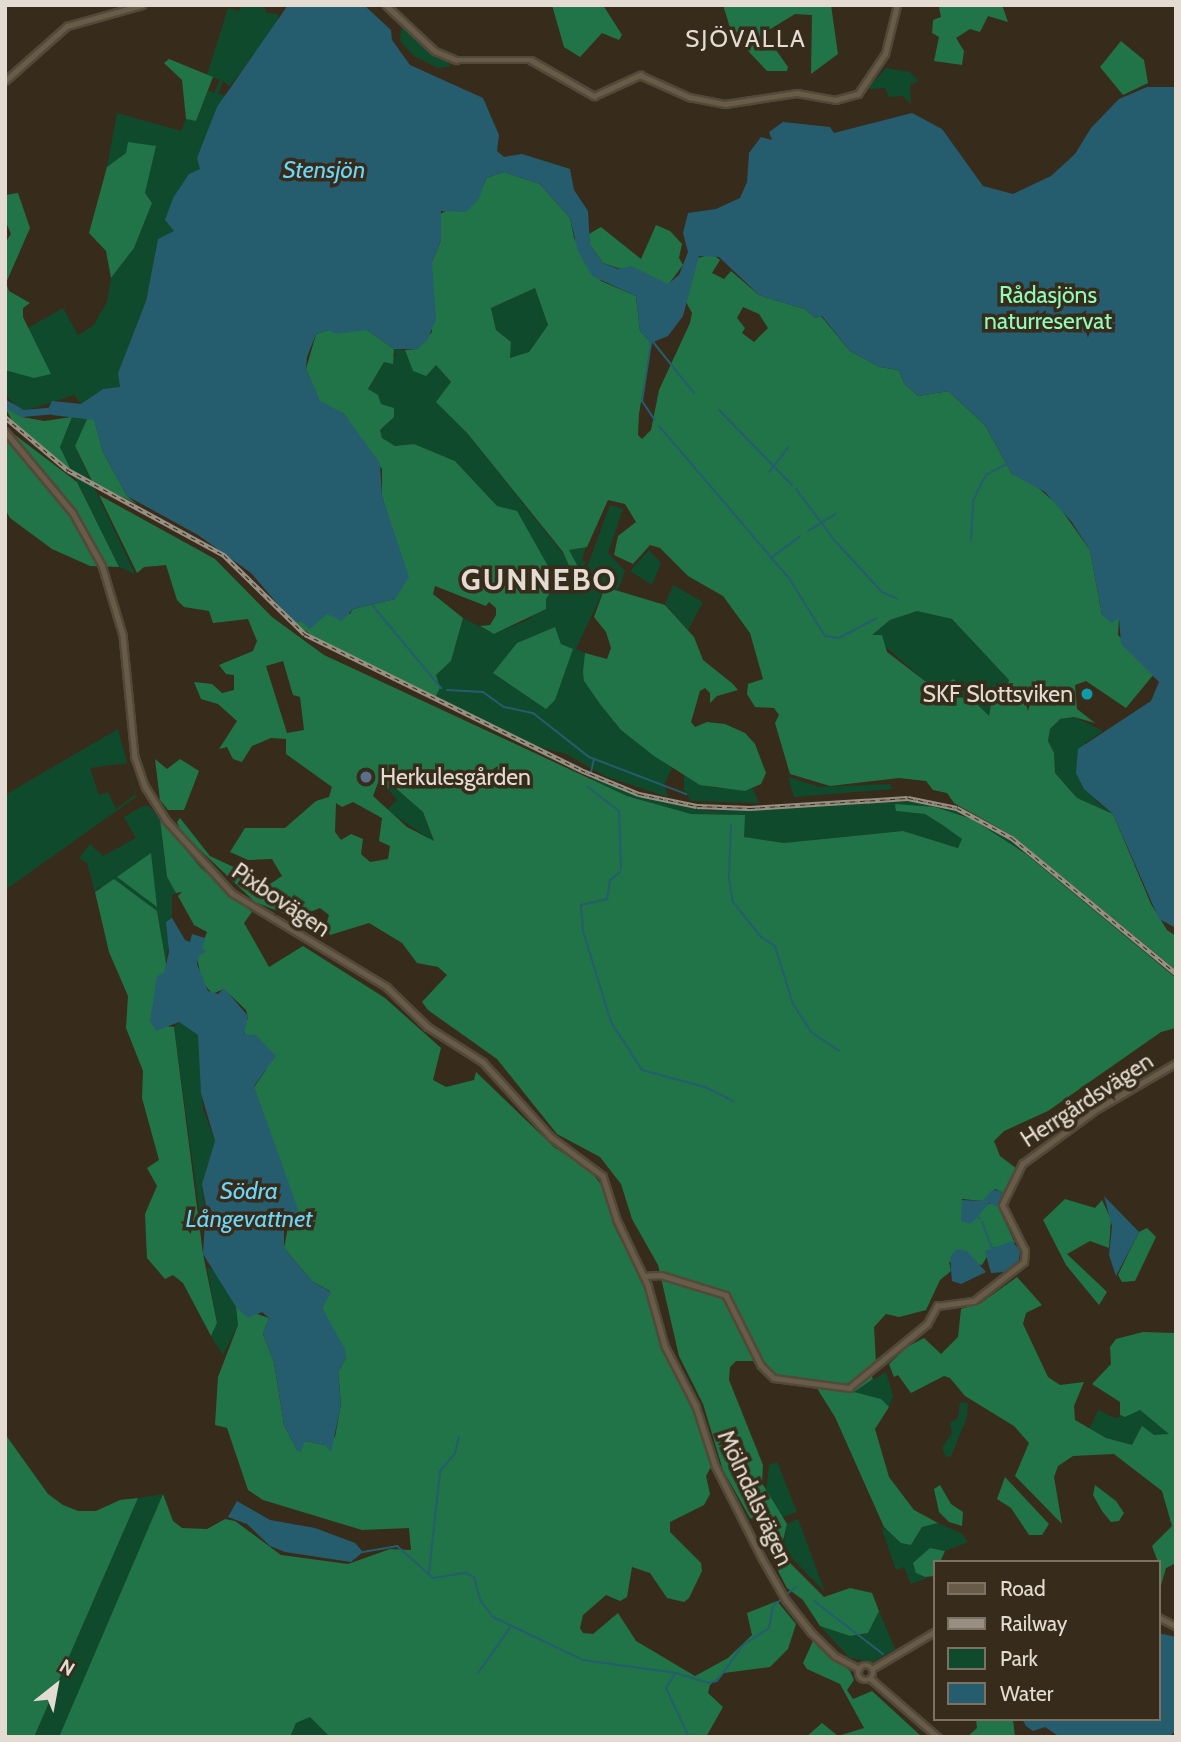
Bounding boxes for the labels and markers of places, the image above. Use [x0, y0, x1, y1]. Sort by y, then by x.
place label: SKF Slottsviken [923, 680, 1073, 708]
marker: SKF Slottsviken [1079, 686, 1095, 702]
place label: Herkulesgården [380, 763, 531, 791]
marker: Herkulesgården [358, 769, 374, 785]

